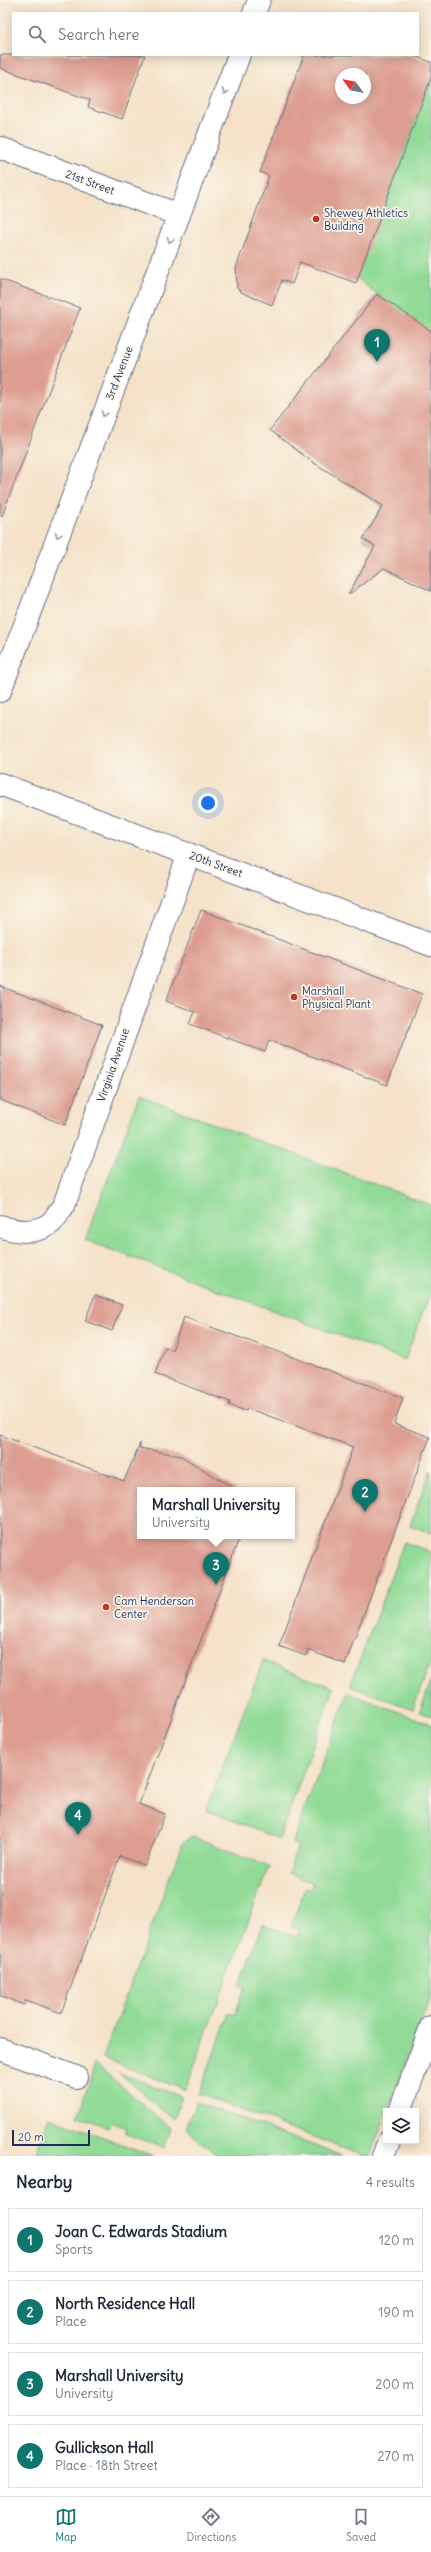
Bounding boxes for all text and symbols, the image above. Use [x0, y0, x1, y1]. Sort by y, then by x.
search box [12, 12, 419, 56]
icon: search [26, 23, 48, 45]
text: Search here [58, 25, 139, 44]
north arrow [335, 68, 371, 104]
one-way arrow [222, 88, 230, 95]
street label: 21st Street [64, 167, 117, 197]
place label: Shewey Athletics Building [324, 206, 408, 233]
marker: Shewey Athletics Building [311, 214, 321, 224]
one-way arrow [166, 236, 174, 243]
pin: 1 [364, 329, 390, 362]
street label: 3rd Avenue [102, 344, 136, 402]
one-way arrow [101, 410, 109, 417]
one-way arrow [55, 532, 63, 539]
your location [198, 793, 218, 813]
street label: 20th Street [188, 848, 245, 880]
place label: Marshall Physical Plant [302, 984, 371, 1011]
marker: Marshall Physical Plant [289, 992, 299, 1002]
street label: Virginia Avenue [94, 1026, 132, 1104]
pin: 2 [352, 1479, 378, 1512]
popup [137, 1487, 295, 1539]
text: Marshall University [152, 1495, 280, 1514]
text: University [152, 1514, 210, 1531]
pin: 3 [203, 1552, 229, 1585]
place label: Cam Henderson Center [114, 1594, 194, 1621]
marker: Cam Henderson Center [101, 1602, 111, 1612]
pin: 4 [65, 1802, 91, 1835]
map controls [383, 2108, 419, 2144]
button: layers [383, 2108, 419, 2144]
scale bar [12, 2128, 90, 2147]
text: 20 m [18, 2130, 44, 2144]
text: Nearby [16, 2171, 72, 2193]
text: 4 results [366, 2174, 415, 2191]
text: Joan C. Edwards Stadium [55, 2222, 227, 2241]
text: 1 [27, 2232, 33, 2249]
text: 120 m [379, 2232, 414, 2249]
text: Sports [55, 2241, 93, 2258]
text: North Residence Hall [55, 2294, 195, 2313]
text: 2 [26, 2304, 34, 2321]
text: 190 m [378, 2304, 414, 2321]
text: Place [55, 2313, 86, 2330]
text: Marshall University [55, 2366, 183, 2385]
text: 3 [26, 2376, 34, 2393]
text: 200 m [375, 2376, 414, 2393]
text: University [55, 2385, 113, 2402]
text: Gullickson Hall [55, 2438, 154, 2457]
text: 4 [26, 2448, 34, 2465]
text: 270 m [377, 2448, 414, 2465]
text: Place · 18th Street [55, 2457, 158, 2474]
tab: Map [55, 2506, 77, 2544]
tab: Directions [187, 2506, 236, 2544]
tab: Saved [346, 2506, 376, 2544]

